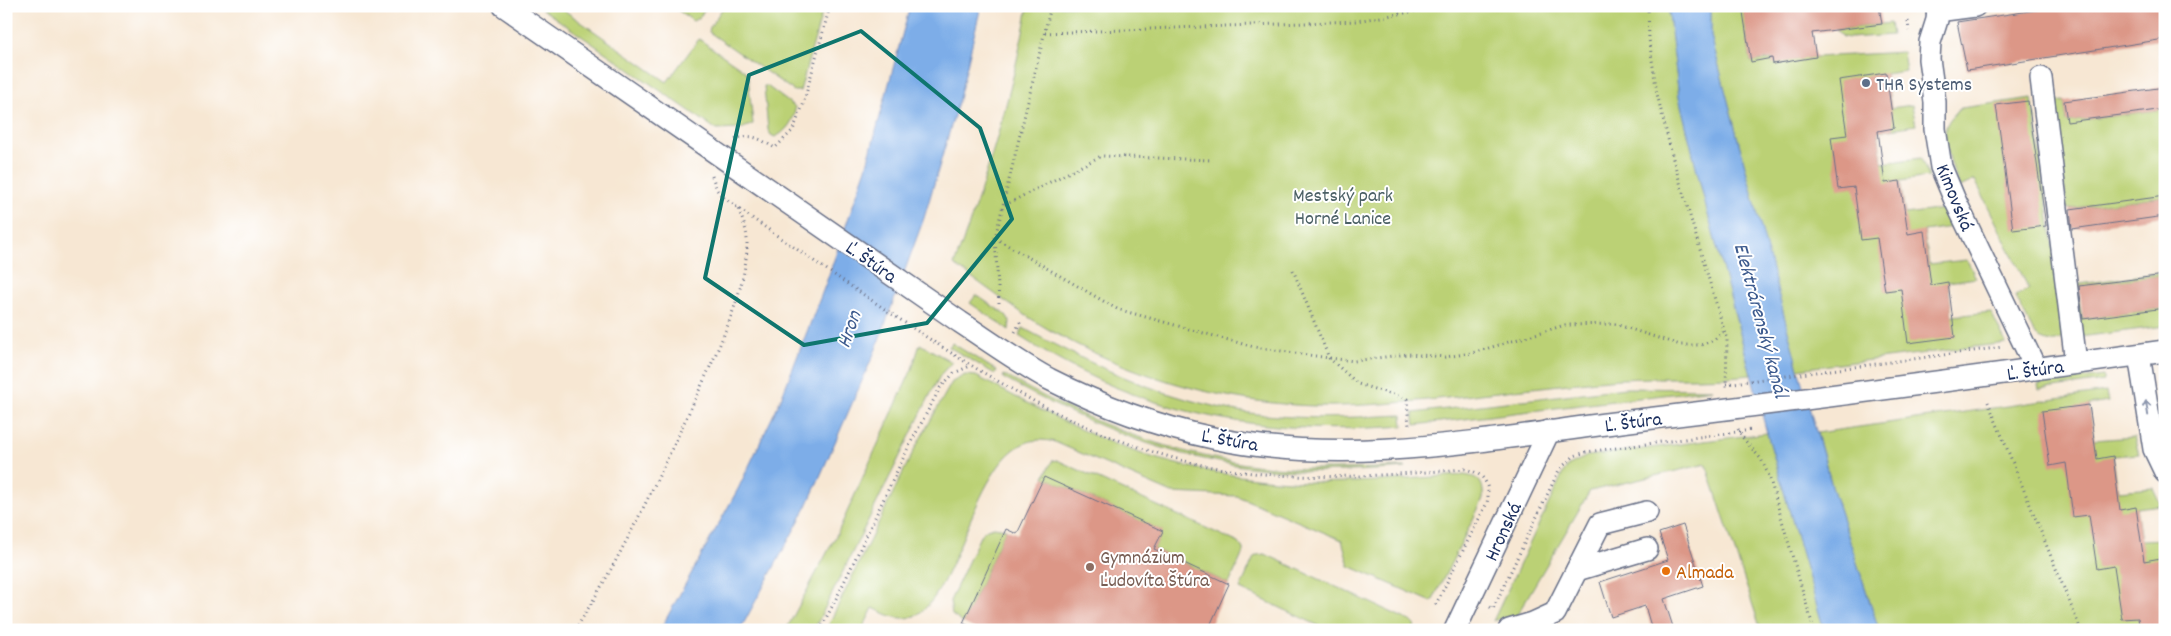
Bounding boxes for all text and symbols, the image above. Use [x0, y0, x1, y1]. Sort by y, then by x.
place label: THR Systems [1876, 72, 1972, 100]
marker: THR Systems [1860, 77, 1872, 89]
street label: Kimovská [1927, 160, 1979, 236]
park label: Mestský park Horné Lanice [1293, 183, 1393, 234]
street label: Ľ. Štúra [839, 236, 902, 292]
water label: Elektrárenský kanál [1724, 240, 1795, 404]
water label: Hron [831, 306, 872, 353]
street label: Ľ. Štúra [2005, 354, 2066, 390]
one-way arrow [2142, 401, 2152, 417]
street label: Ľ. Štúra [1603, 407, 1664, 441]
street label: Ľ. Štúra [1199, 423, 1261, 461]
street label: Hronská [1479, 498, 1531, 566]
place label: Gymnázium Ľudovíta Štúra [1100, 545, 1210, 596]
place label: Almada [1676, 560, 1734, 588]
marker: Gymnázium Ľudovíta Štúra [1084, 561, 1096, 573]
marker: Almada [1660, 565, 1672, 577]

